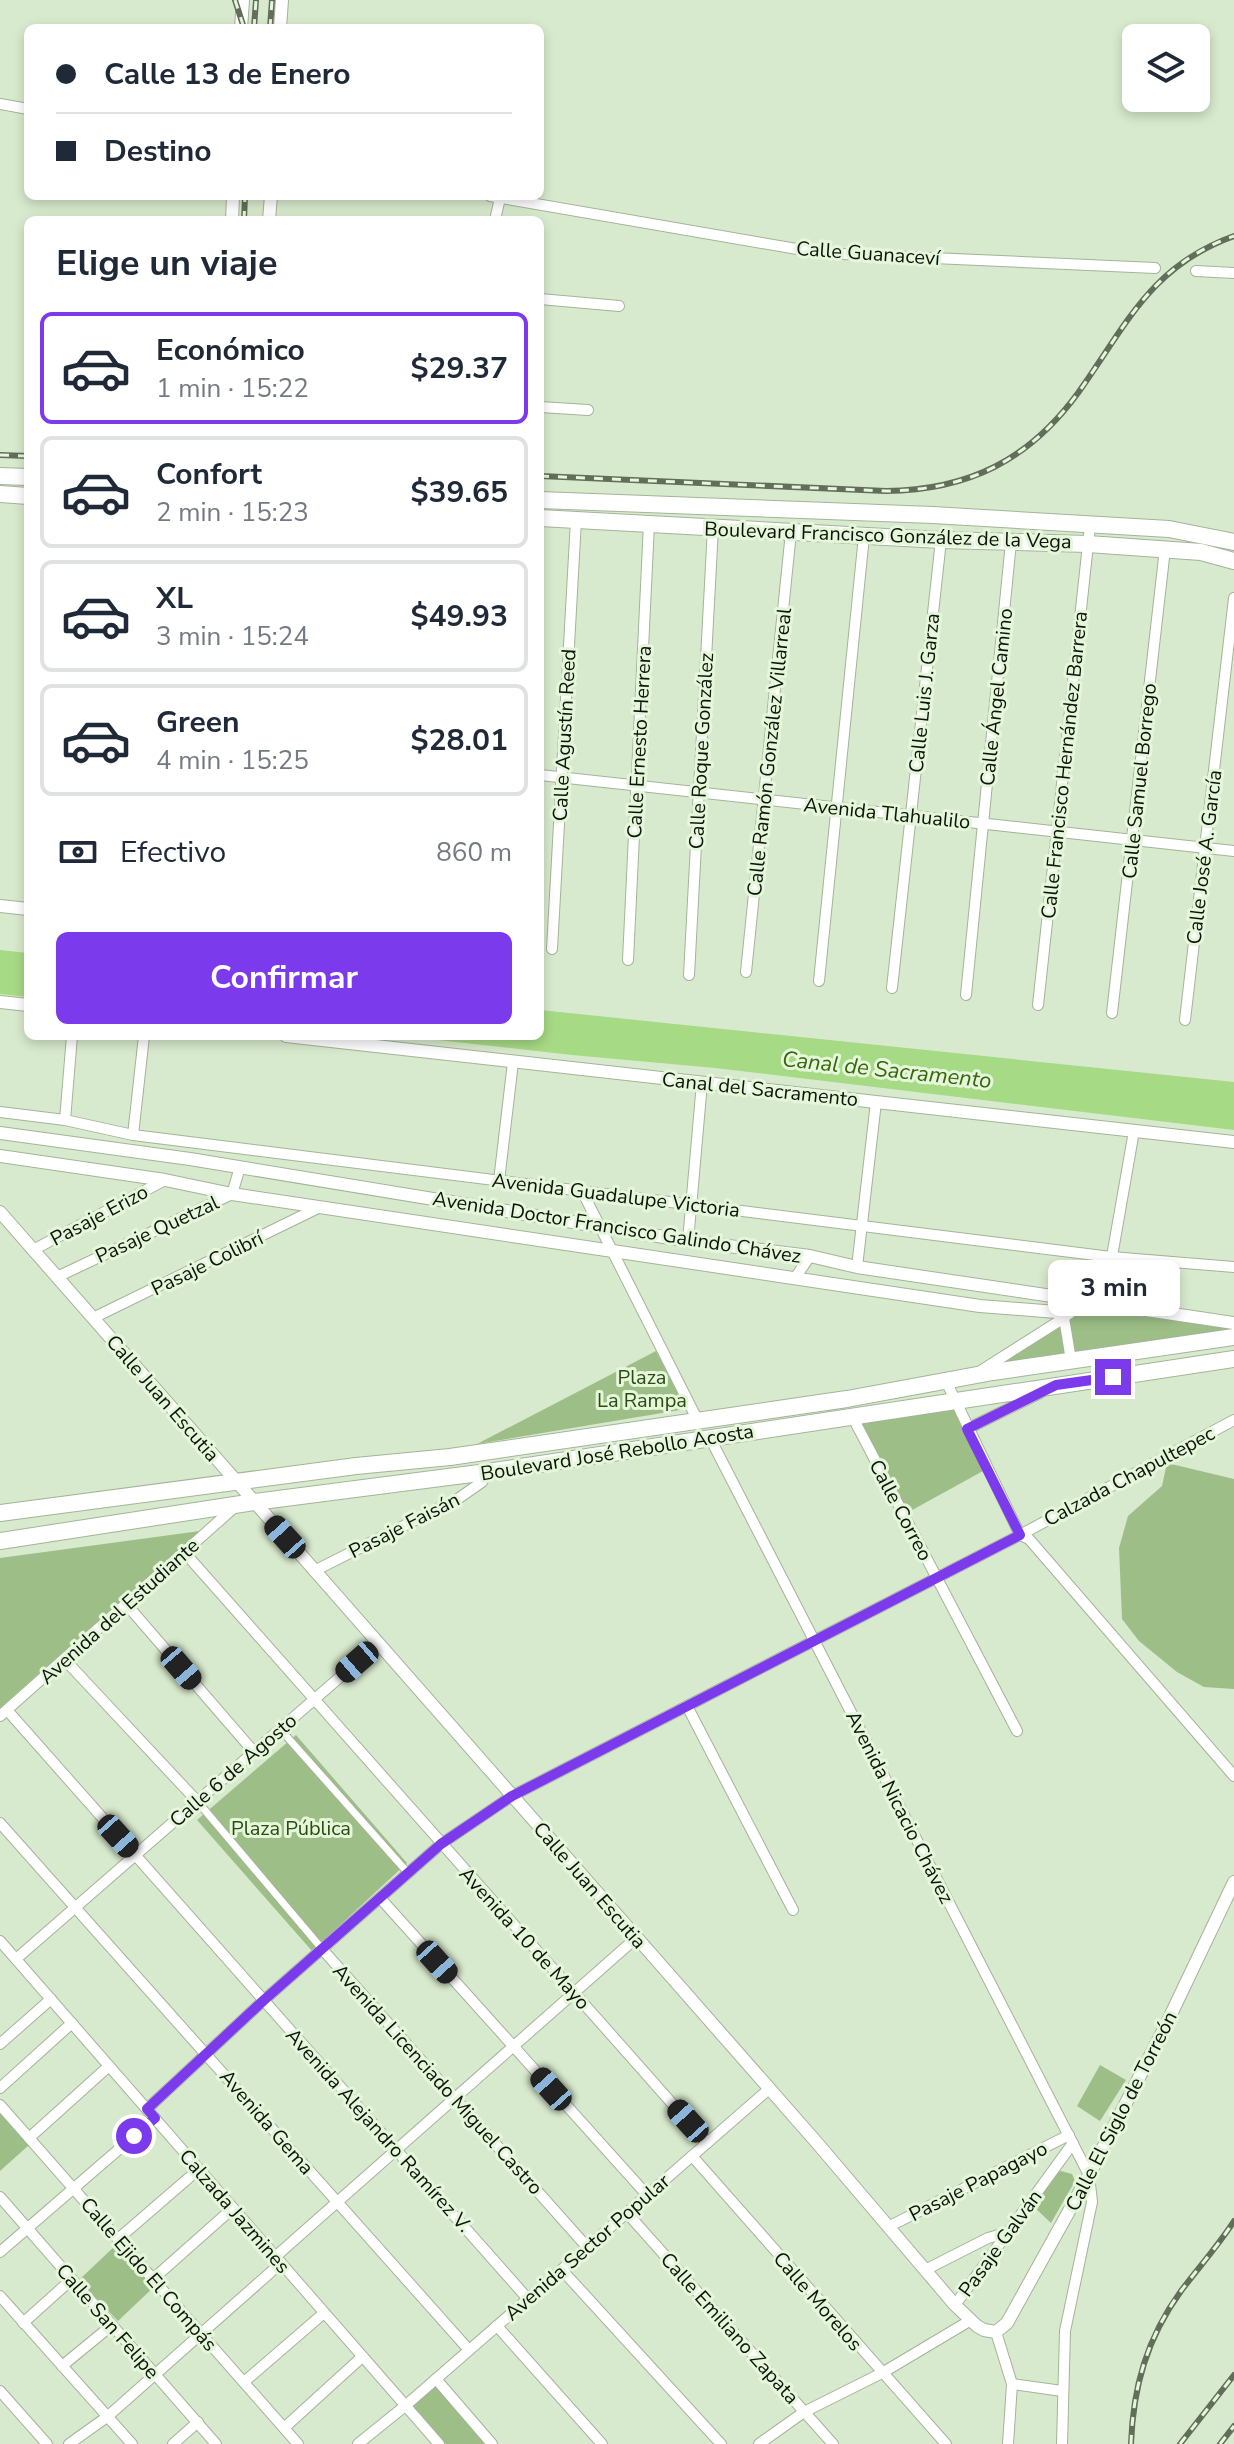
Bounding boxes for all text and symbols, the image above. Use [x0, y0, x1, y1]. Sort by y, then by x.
map controls [1122, 24, 1210, 112]
button: layers [1122, 24, 1210, 112]
text: Calle 13 de Enero [104, 54, 351, 95]
text: Destino [104, 131, 212, 172]
street label: Calle Guanaceví [795, 235, 942, 272]
text: Elige un viaje [56, 239, 277, 288]
text: Económico [156, 330, 305, 371]
icon: car [60, 332, 132, 404]
text: $29.37 [411, 348, 508, 389]
text: 1 min · 15:22 [156, 371, 309, 406]
text: Confort [156, 454, 262, 495]
icon: car [60, 456, 132, 528]
text: $39.65 [411, 472, 508, 513]
text: 2 min · 15:23 [156, 495, 309, 530]
street label: Boulevard Francisco González de la Vega [704, 516, 1072, 555]
text: XL [156, 578, 193, 619]
icon: car [60, 580, 132, 652]
text: $49.93 [411, 596, 508, 637]
street label: Calle Ramón González Villarreal [741, 606, 798, 898]
street label: Calle Ángel Camino [974, 607, 1019, 787]
street label: Calle Francisco Hernández Barrera [1035, 610, 1094, 920]
street label: Calle Luis J. Garza [903, 612, 946, 774]
text: 3 min · 15:24 [156, 619, 309, 654]
street label: Calle Ernesto Herrera [621, 645, 658, 839]
street label: Calle Agustín Reed [547, 648, 582, 822]
street label: Calle Roque González [683, 652, 720, 850]
street label: Calle Samuel Borrego [1116, 682, 1163, 880]
text: Green [156, 702, 240, 743]
icon: car [60, 704, 132, 776]
text: $28.01 [411, 720, 508, 761]
text: 4 min · 15:25 [156, 743, 309, 778]
street label: Calle José A. García [1180, 768, 1229, 946]
street label: Avenida Tlahualilo [802, 791, 972, 836]
icon: cash [56, 830, 100, 874]
text: Efectivo [120, 832, 226, 873]
text: 860 m [436, 835, 512, 870]
button: Confirmar [56, 932, 512, 1024]
water label: Canal de Sacramento [781, 1044, 993, 1096]
street label: Canal del Sacramento [661, 1066, 859, 1113]
street label: Avenida Guadalupe Victoria [490, 1167, 741, 1224]
street label: Pasaje Erizo [46, 1178, 153, 1253]
street label: Avenida Doctor Francisco Galindo Chávez [431, 1185, 803, 1270]
street label: Pasaje Quetzal [91, 1189, 223, 1270]
street label: Pasaje Colibrí [147, 1224, 269, 1302]
callout: 3 min [1047, 1261, 1179, 1317]
text: 3 min [1080, 1270, 1148, 1305]
street label: Calle Juan Escutia [100, 1329, 225, 1468]
route end [1095, 1359, 1131, 1395]
park label: Plaza La Rampa [597, 1364, 687, 1414]
street label: Boulevard José Rebollo Acosta [479, 1418, 756, 1487]
street label: Calzada Chapultepec [1039, 1420, 1219, 1533]
street label: Calle Correo [863, 1455, 939, 1566]
street label: Pasaje Faisán [344, 1486, 464, 1565]
car [260, 1511, 310, 1563]
street label: Avenida del Estudiante [34, 1532, 205, 1691]
car [331, 1637, 383, 1687]
car [156, 1642, 206, 1694]
street label: Avenida Nicacio Chávez [839, 1706, 960, 1908]
street label: Calle 6 de Agosto [164, 1707, 303, 1833]
car [93, 1810, 143, 1862]
park label: Plaza Pública [231, 1815, 351, 1842]
street label: Calle Juan Escutia [527, 1816, 652, 1955]
street label: Avenida 10 de Mayo [453, 1861, 596, 2016]
car [412, 1936, 462, 1988]
street label: Avenida Licenciado Miguel Castro [327, 1958, 549, 2201]
street label: Calle El Siglo de Torreón [1059, 2007, 1184, 2216]
street label: Avenida Alejandro Ramírez V. [280, 2022, 478, 2238]
car [526, 2063, 576, 2115]
street label: Avenida Gema [213, 2064, 320, 2181]
car [663, 2095, 713, 2147]
route start [116, 2118, 152, 2154]
street label: Pasaje Papagayo [904, 2135, 1052, 2228]
street label: Calzada Jazmines [173, 2143, 296, 2279]
street label: Avenida Sector Popular [499, 2168, 676, 2327]
street label: Pasaje Galván [952, 2184, 1048, 2302]
street label: Calle Ejido El Compás [74, 2192, 223, 2357]
street label: Calle Morelos [767, 2246, 868, 2357]
street label: Calle Emiliano Zapata [654, 2247, 805, 2410]
street label: Calle San Felipe [50, 2258, 165, 2385]

